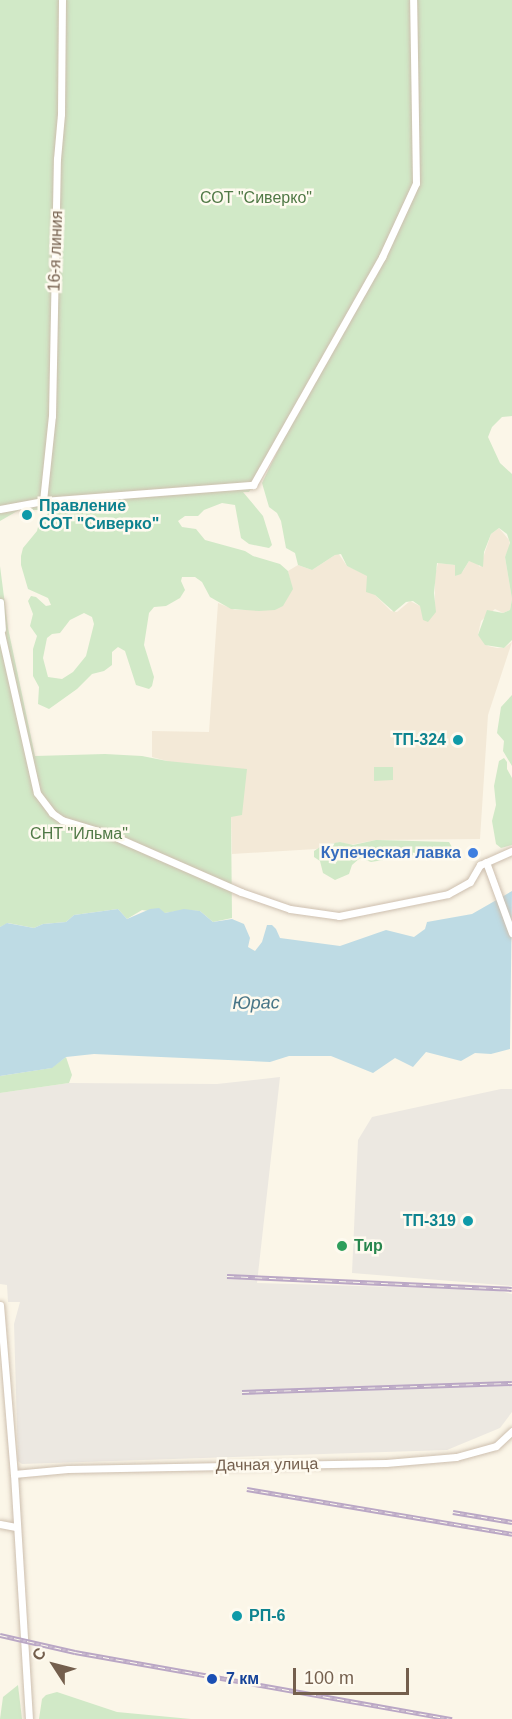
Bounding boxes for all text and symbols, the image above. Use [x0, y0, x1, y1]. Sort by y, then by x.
park label: СОТ "Сиверко" [200, 188, 312, 208]
street label: 16-я линия [45, 210, 67, 292]
place label: Правление СОТ "Сиверко" [39, 496, 159, 534]
marker: Правление СОТ "Сиверко" [20, 508, 34, 522]
place label: ТП-324 [393, 730, 446, 750]
marker: ТП-324 [451, 733, 465, 747]
park label: СНТ "Ильма" [30, 824, 128, 844]
place label: Купеческая лавка [321, 843, 461, 863]
marker: Купеческая лавка [466, 846, 480, 860]
water label: Юрас [232, 992, 280, 1014]
place label: ТП-319 [403, 1211, 456, 1231]
marker: ТП-319 [461, 1214, 475, 1228]
place label: Тир [354, 1236, 383, 1256]
marker: Тир [335, 1239, 349, 1253]
street label: Дачная улица [216, 1455, 318, 1475]
place label: РП-6 [249, 1606, 285, 1626]
marker: РП-6 [230, 1609, 244, 1623]
north arrow [24, 1635, 84, 1695]
text: С [29, 1644, 49, 1664]
scale bar [296, 1656, 412, 1694]
text: 100 m [304, 1668, 354, 1688]
place label: 7 км [226, 1669, 259, 1689]
marker: 7 км [203, 1670, 221, 1688]

